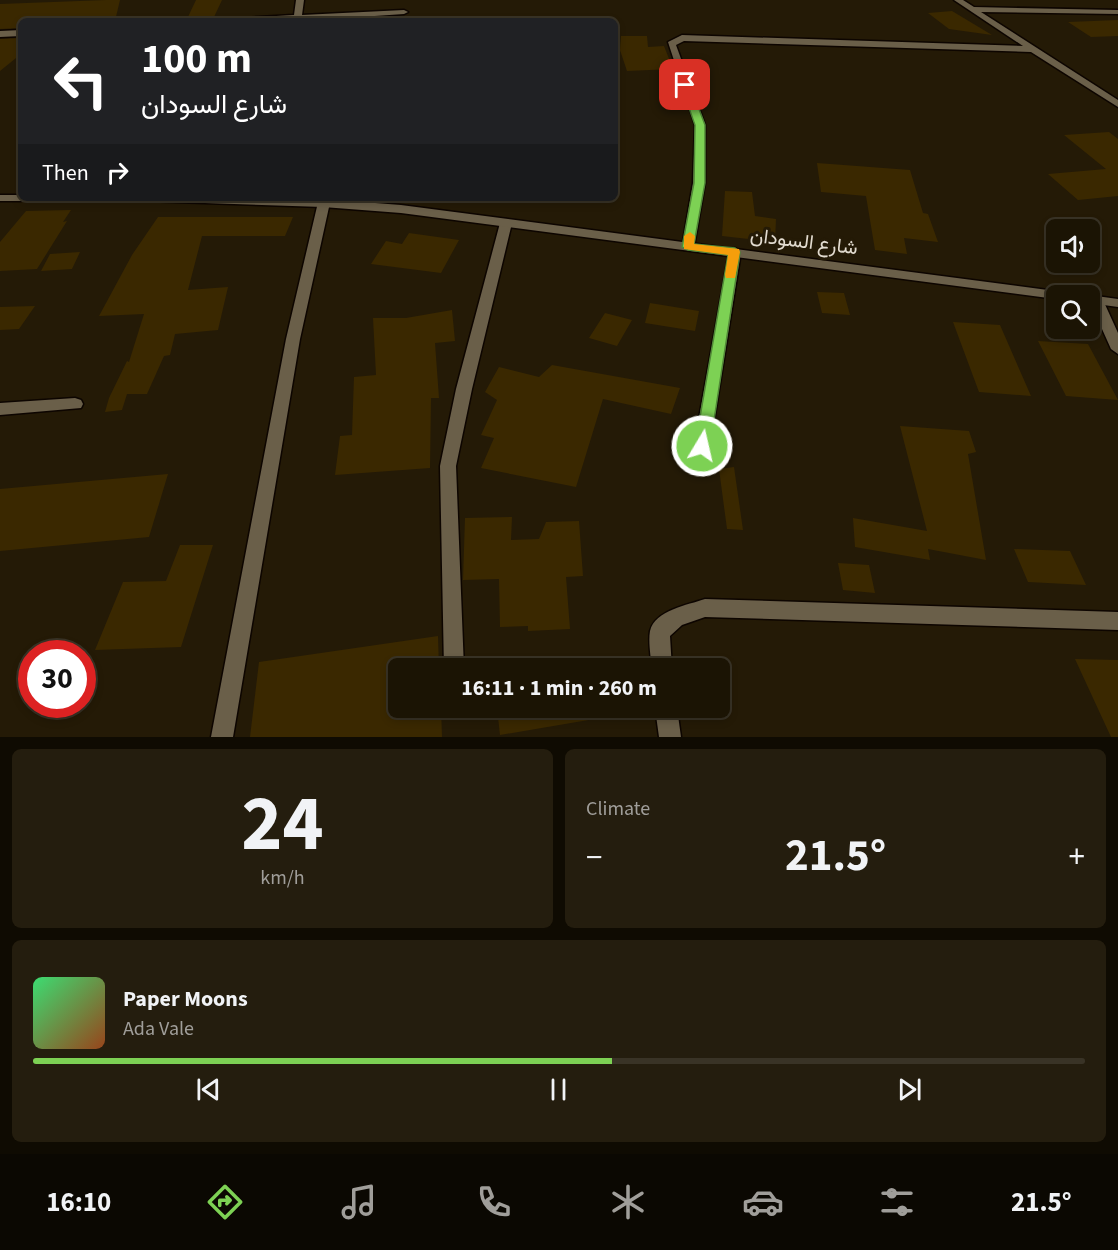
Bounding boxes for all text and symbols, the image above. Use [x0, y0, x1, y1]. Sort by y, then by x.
text: 100 m [141, 29, 252, 89]
icon: left [42, 42, 120, 120]
pin [659, 59, 710, 110]
icon: arrive [668, 68, 701, 101]
text: شارع السودان [141, 85, 287, 124]
icon: right [101, 156, 134, 189]
text: Then [42, 157, 89, 189]
map controls [1046, 219, 1100, 339]
button: sound [1046, 219, 1100, 273]
street label: شارع السودان [748, 222, 859, 262]
button: search [1046, 285, 1100, 339]
position arrow [670, 414, 734, 478]
speed limit sign: 30 [18, 640, 96, 718]
text: 16:11 · 1 min · 260 m [461, 672, 657, 704]
text: 24 [241, 769, 324, 880]
text: Climate [586, 795, 650, 823]
text: 21.5° [785, 824, 886, 888]
text: − [586, 834, 602, 881]
text: + [1069, 834, 1085, 881]
text: km/h [260, 864, 305, 892]
text: Paper Moons [123, 983, 248, 1015]
text: Ada Vale [123, 1015, 194, 1043]
icon: previous [192, 1073, 225, 1106]
icon: pause [542, 1073, 575, 1106]
icon: next [893, 1073, 926, 1106]
icon: directions [204, 1181, 246, 1223]
icon: music [338, 1181, 380, 1223]
icon: phone [473, 1181, 515, 1223]
icon: climate [607, 1181, 649, 1223]
icon: car [742, 1181, 784, 1223]
icon: filters [876, 1181, 918, 1223]
text: 16:10 [46, 1183, 111, 1222]
text: 21.5° [1011, 1183, 1072, 1222]

